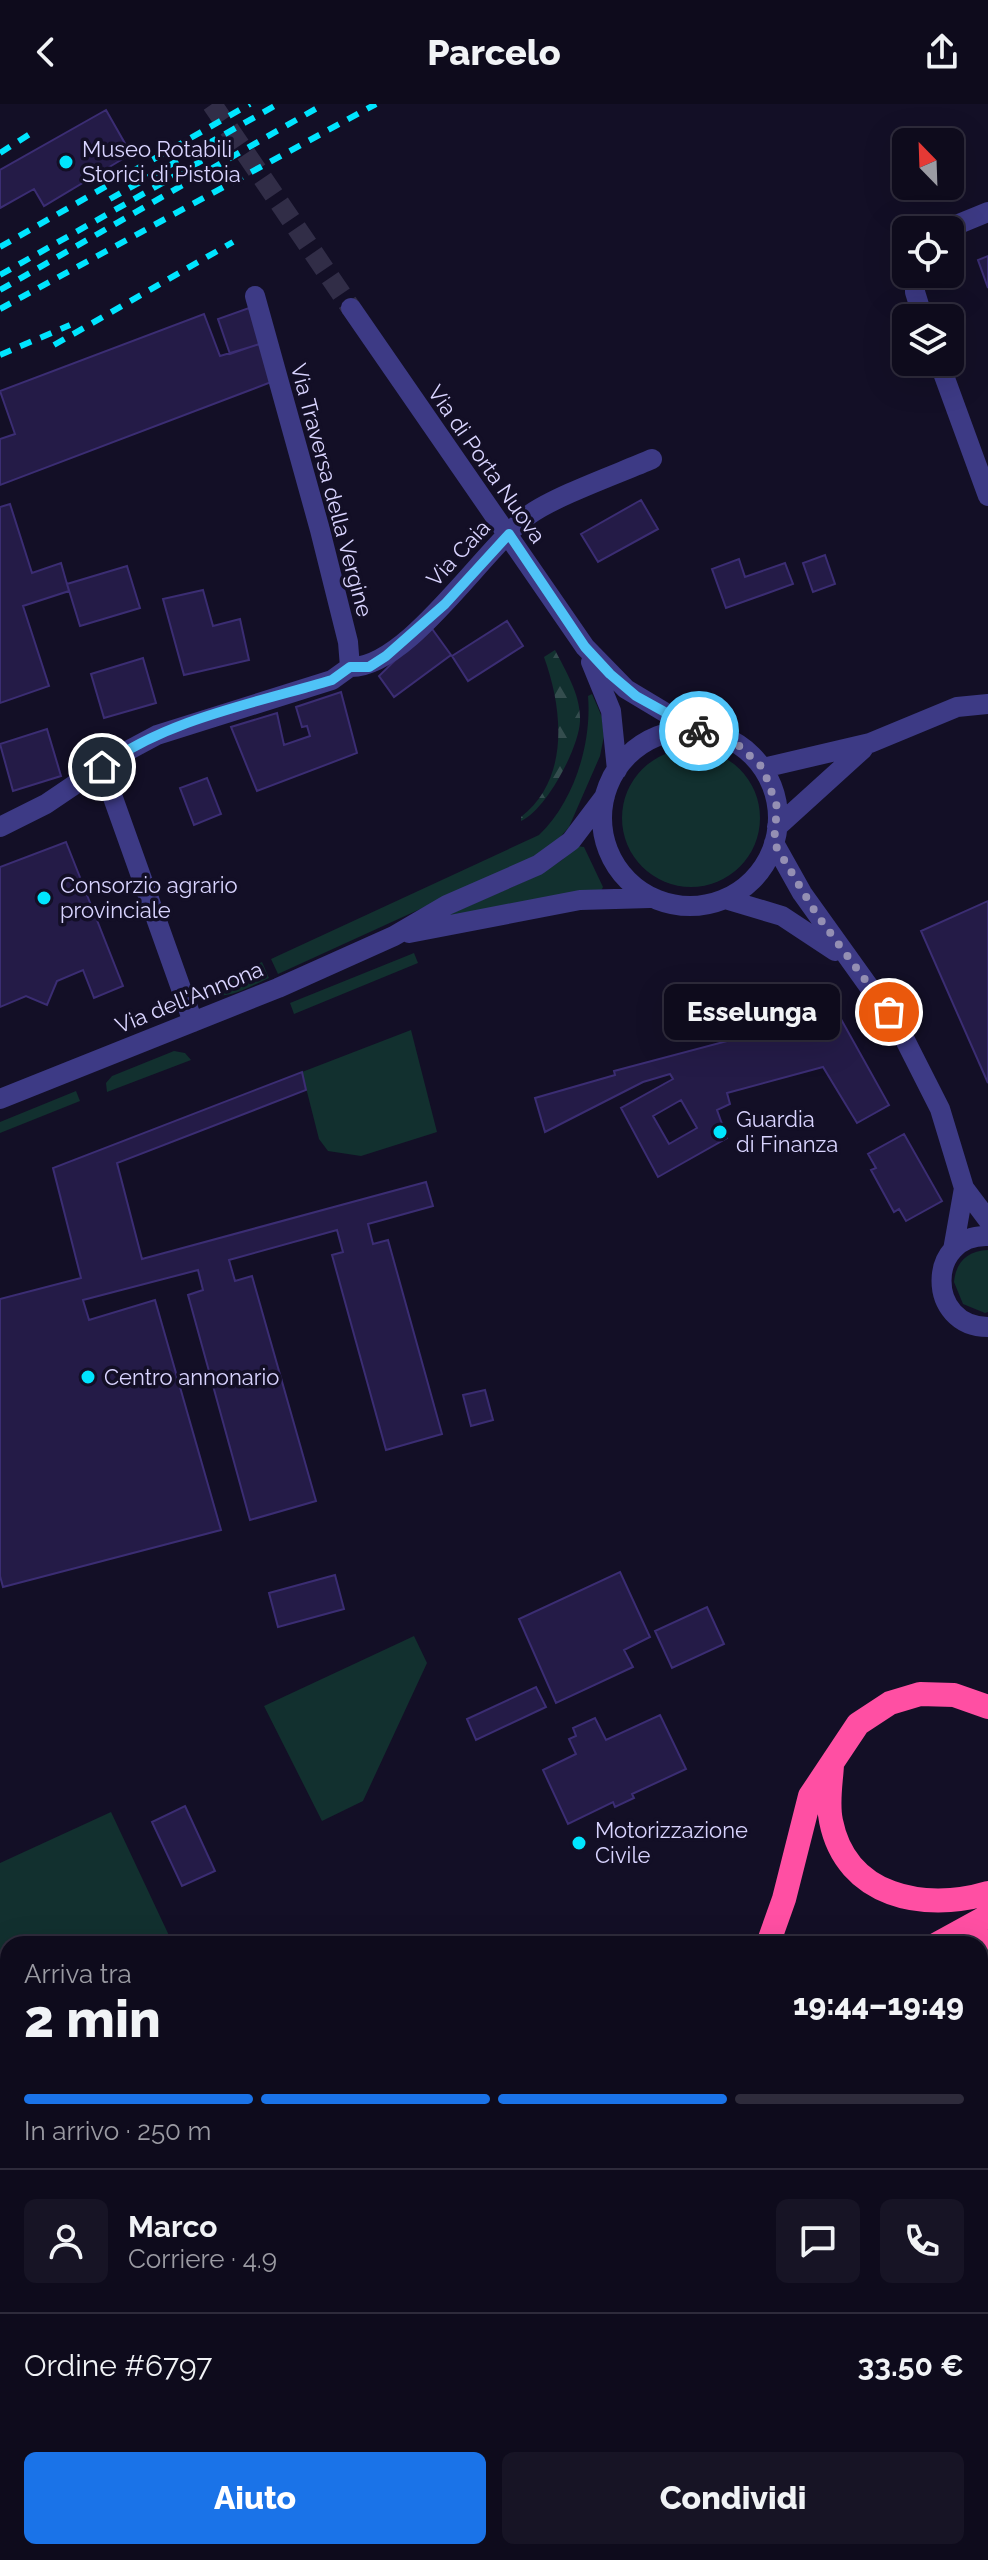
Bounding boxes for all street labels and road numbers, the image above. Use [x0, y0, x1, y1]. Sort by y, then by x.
street label: Via Traversa della Vergine [286, 361, 378, 619]
street label: Via di Porta Nuova [423, 380, 551, 548]
street label: Via Caia [421, 514, 495, 592]
street label: Via dell'Annona [111, 956, 267, 1038]

